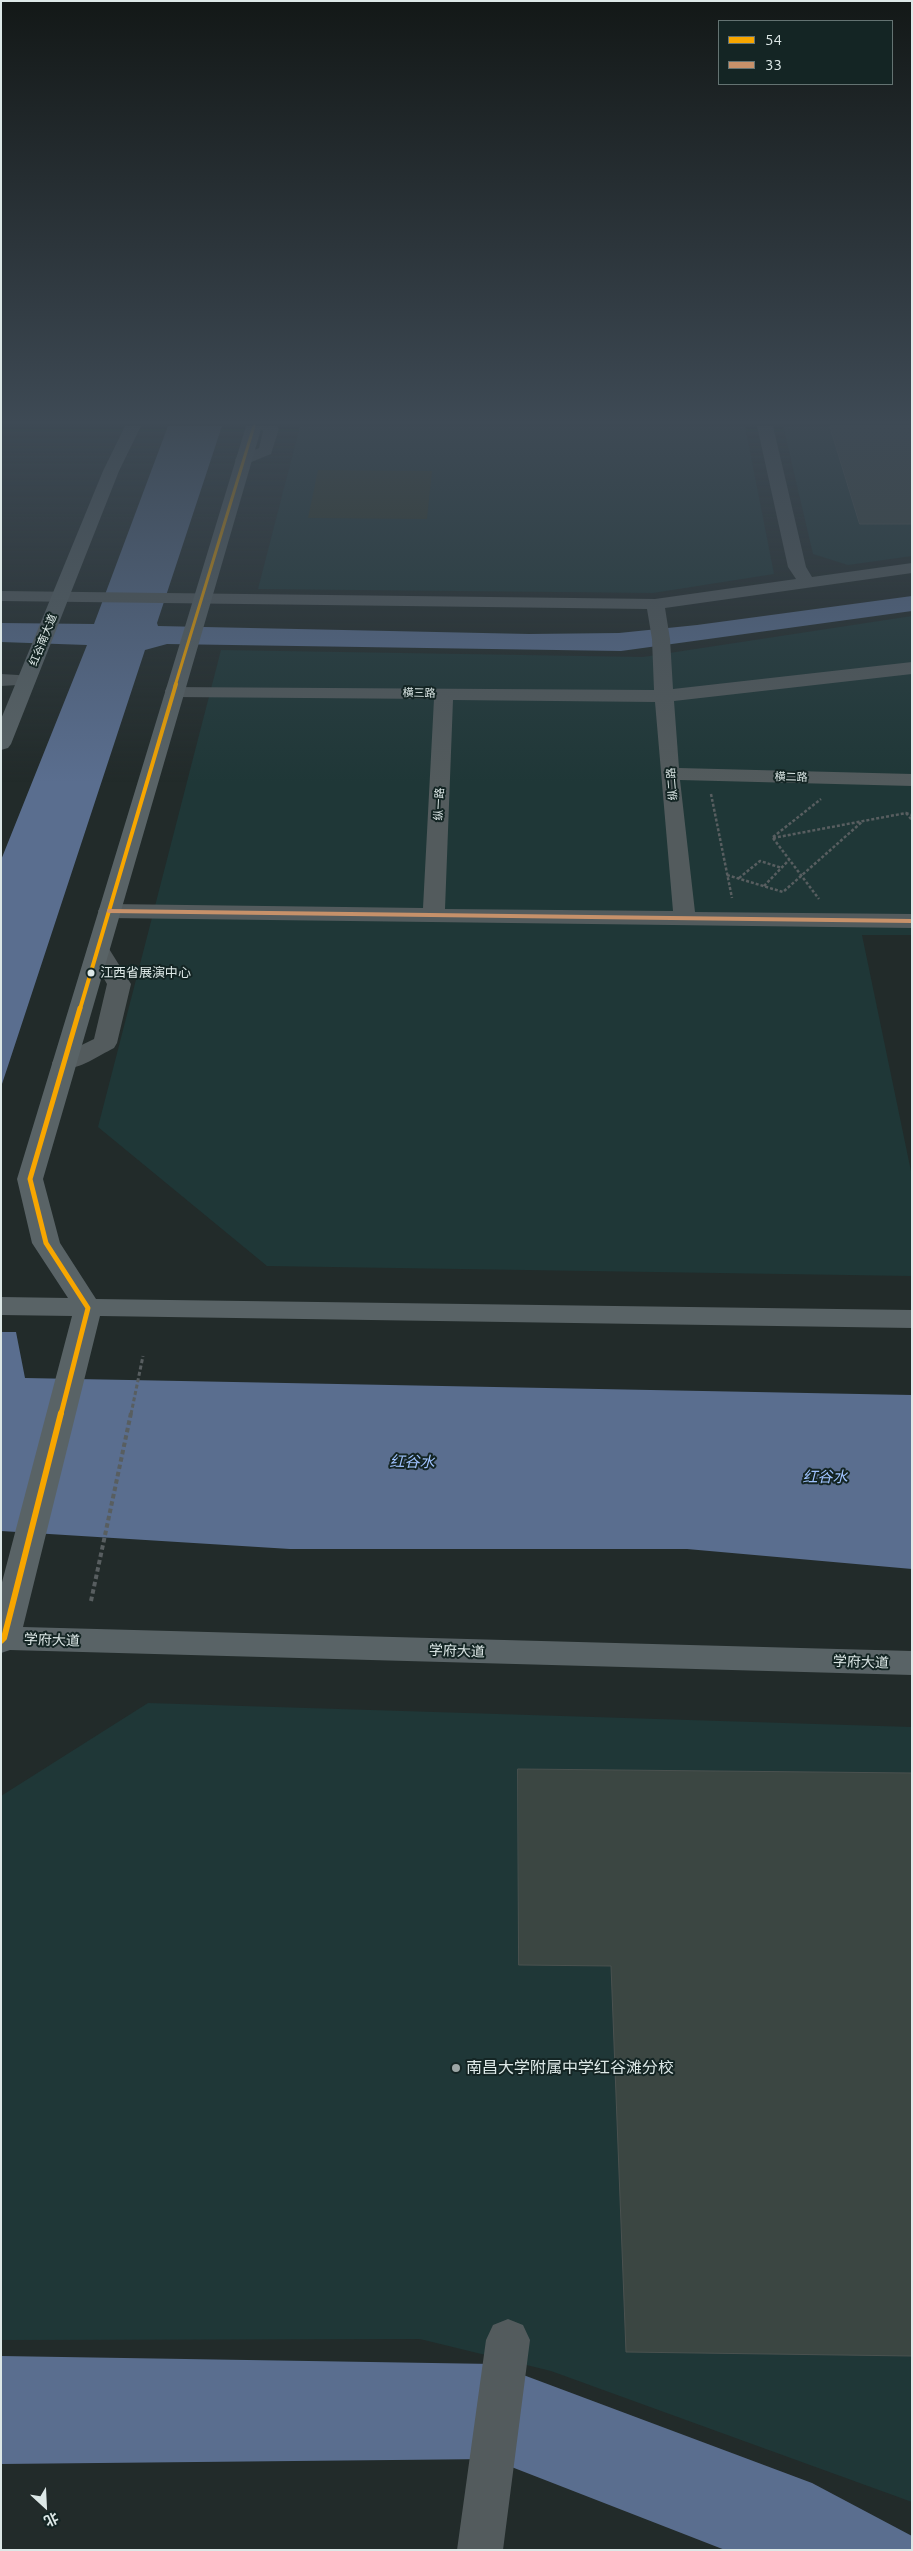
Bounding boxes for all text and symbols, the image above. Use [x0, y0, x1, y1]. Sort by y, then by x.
legend [718, 20, 893, 85]
text: 54 [765, 31, 782, 48]
text: 33 [765, 56, 782, 73]
street label: 红谷南大道 [27, 612, 59, 668]
street label: 横三路 [402, 686, 436, 700]
street label: 纵二路 [664, 767, 680, 801]
street label: 横二路 [774, 770, 808, 784]
street label: 纵一路 [432, 787, 446, 821]
place label: 江西省展演中心 [100, 965, 191, 981]
marker: 江西省展演中心 [86, 968, 96, 978]
water label: 红谷水 [389, 1453, 435, 1471]
water label: 红谷水 [803, 1468, 847, 1486]
street label: 学府大道 [24, 1631, 80, 1649]
street label: 学府大道 [429, 1642, 485, 1660]
street label: 学府大道 [833, 1653, 889, 1671]
place label: 南昌大学附属中学红谷滩分校 [466, 2058, 674, 2078]
marker: 南昌大学附属中学红谷滩分校 [450, 2062, 462, 2074]
north arrow [20, 2481, 70, 2531]
text: 北 [42, 2509, 61, 2530]

